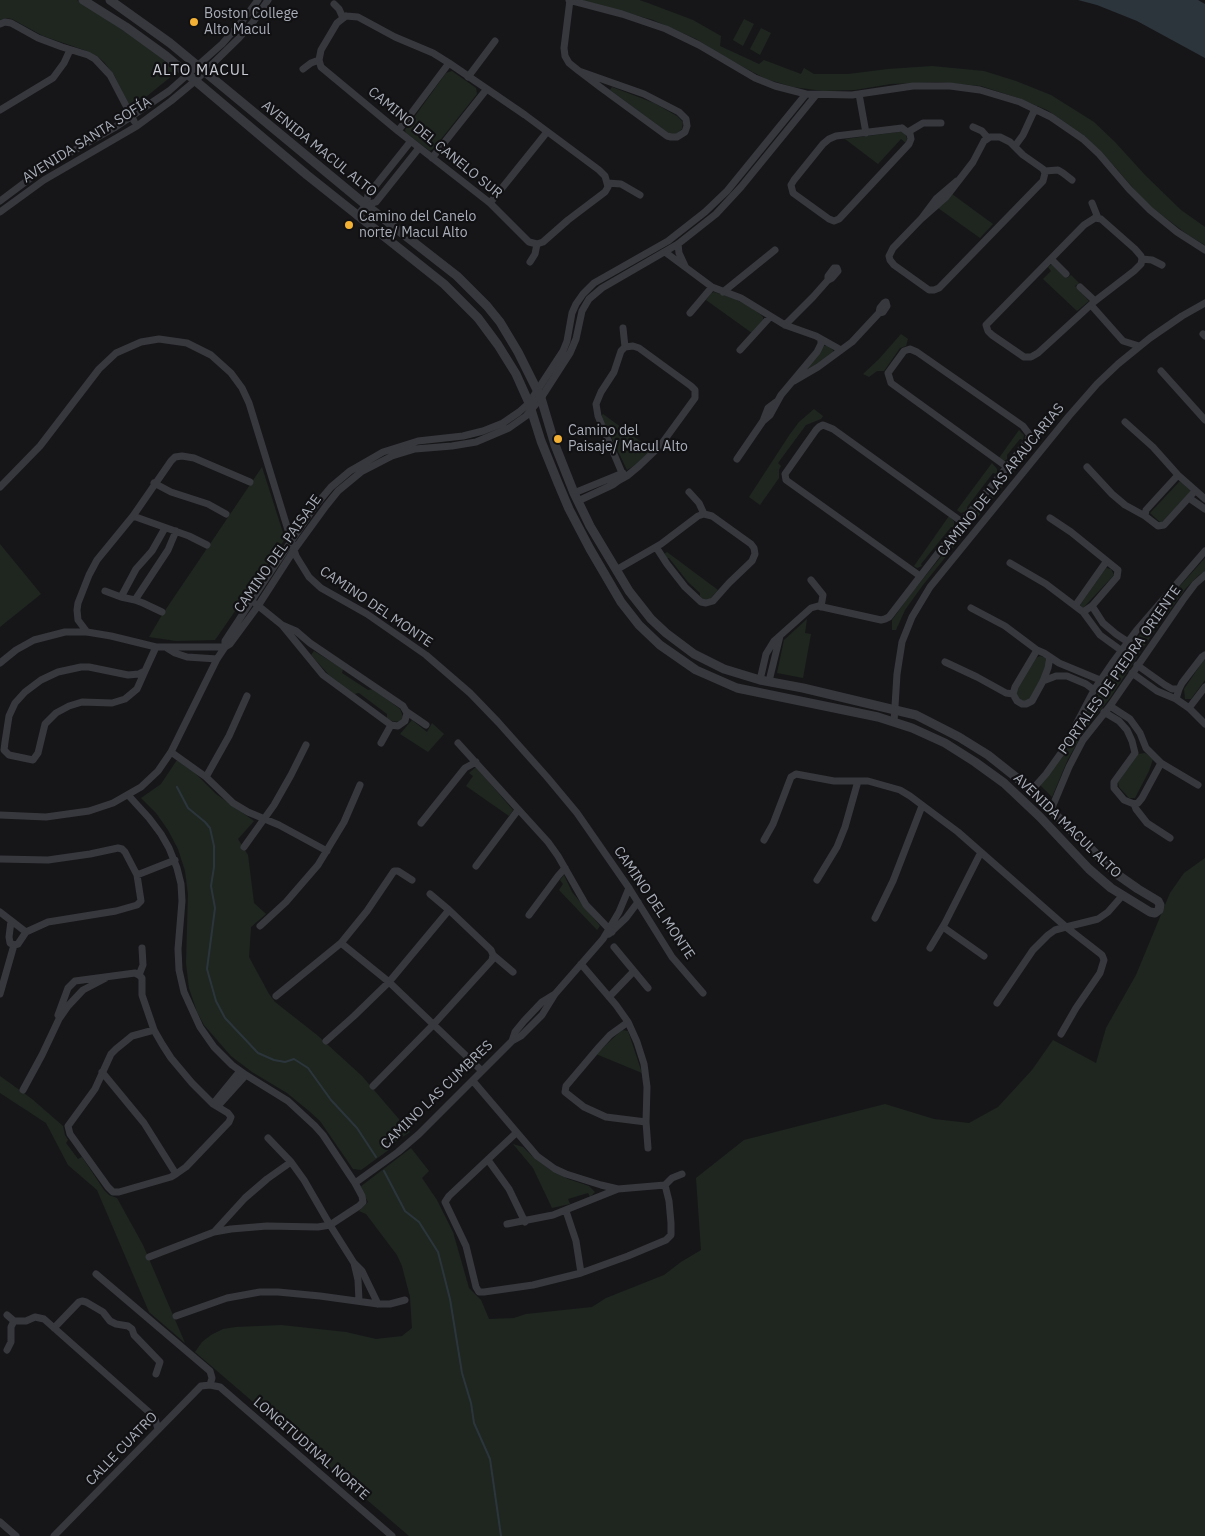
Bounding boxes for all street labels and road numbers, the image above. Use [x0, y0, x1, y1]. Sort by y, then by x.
street label: CAMINO DEL CANELO SUR [365, 84, 505, 202]
street label: AVENIDA SANTA SOFÍA [19, 93, 155, 187]
street label: AVENIDA MACUL ALTO [258, 97, 380, 201]
street label: CAMINO DE LAS ARAUCARIAS [934, 400, 1068, 560]
street label: CAMINO DEL PAISAJE [231, 492, 325, 616]
street label: CAMINO DEL MONTE [316, 563, 436, 651]
street label: PORTALES DE PIEDRA ORIENTE [1055, 582, 1185, 758]
street label: AVENIDA MACUL ALTO [1010, 770, 1124, 882]
street label: CAMINO DEL MONTE [610, 843, 698, 963]
street label: CAMINO LAS CUMBRES [377, 1037, 497, 1153]
street label: LONGITUDINAL NORTE [250, 1394, 372, 1504]
street label: CALLE CUATRO [83, 1409, 161, 1489]

